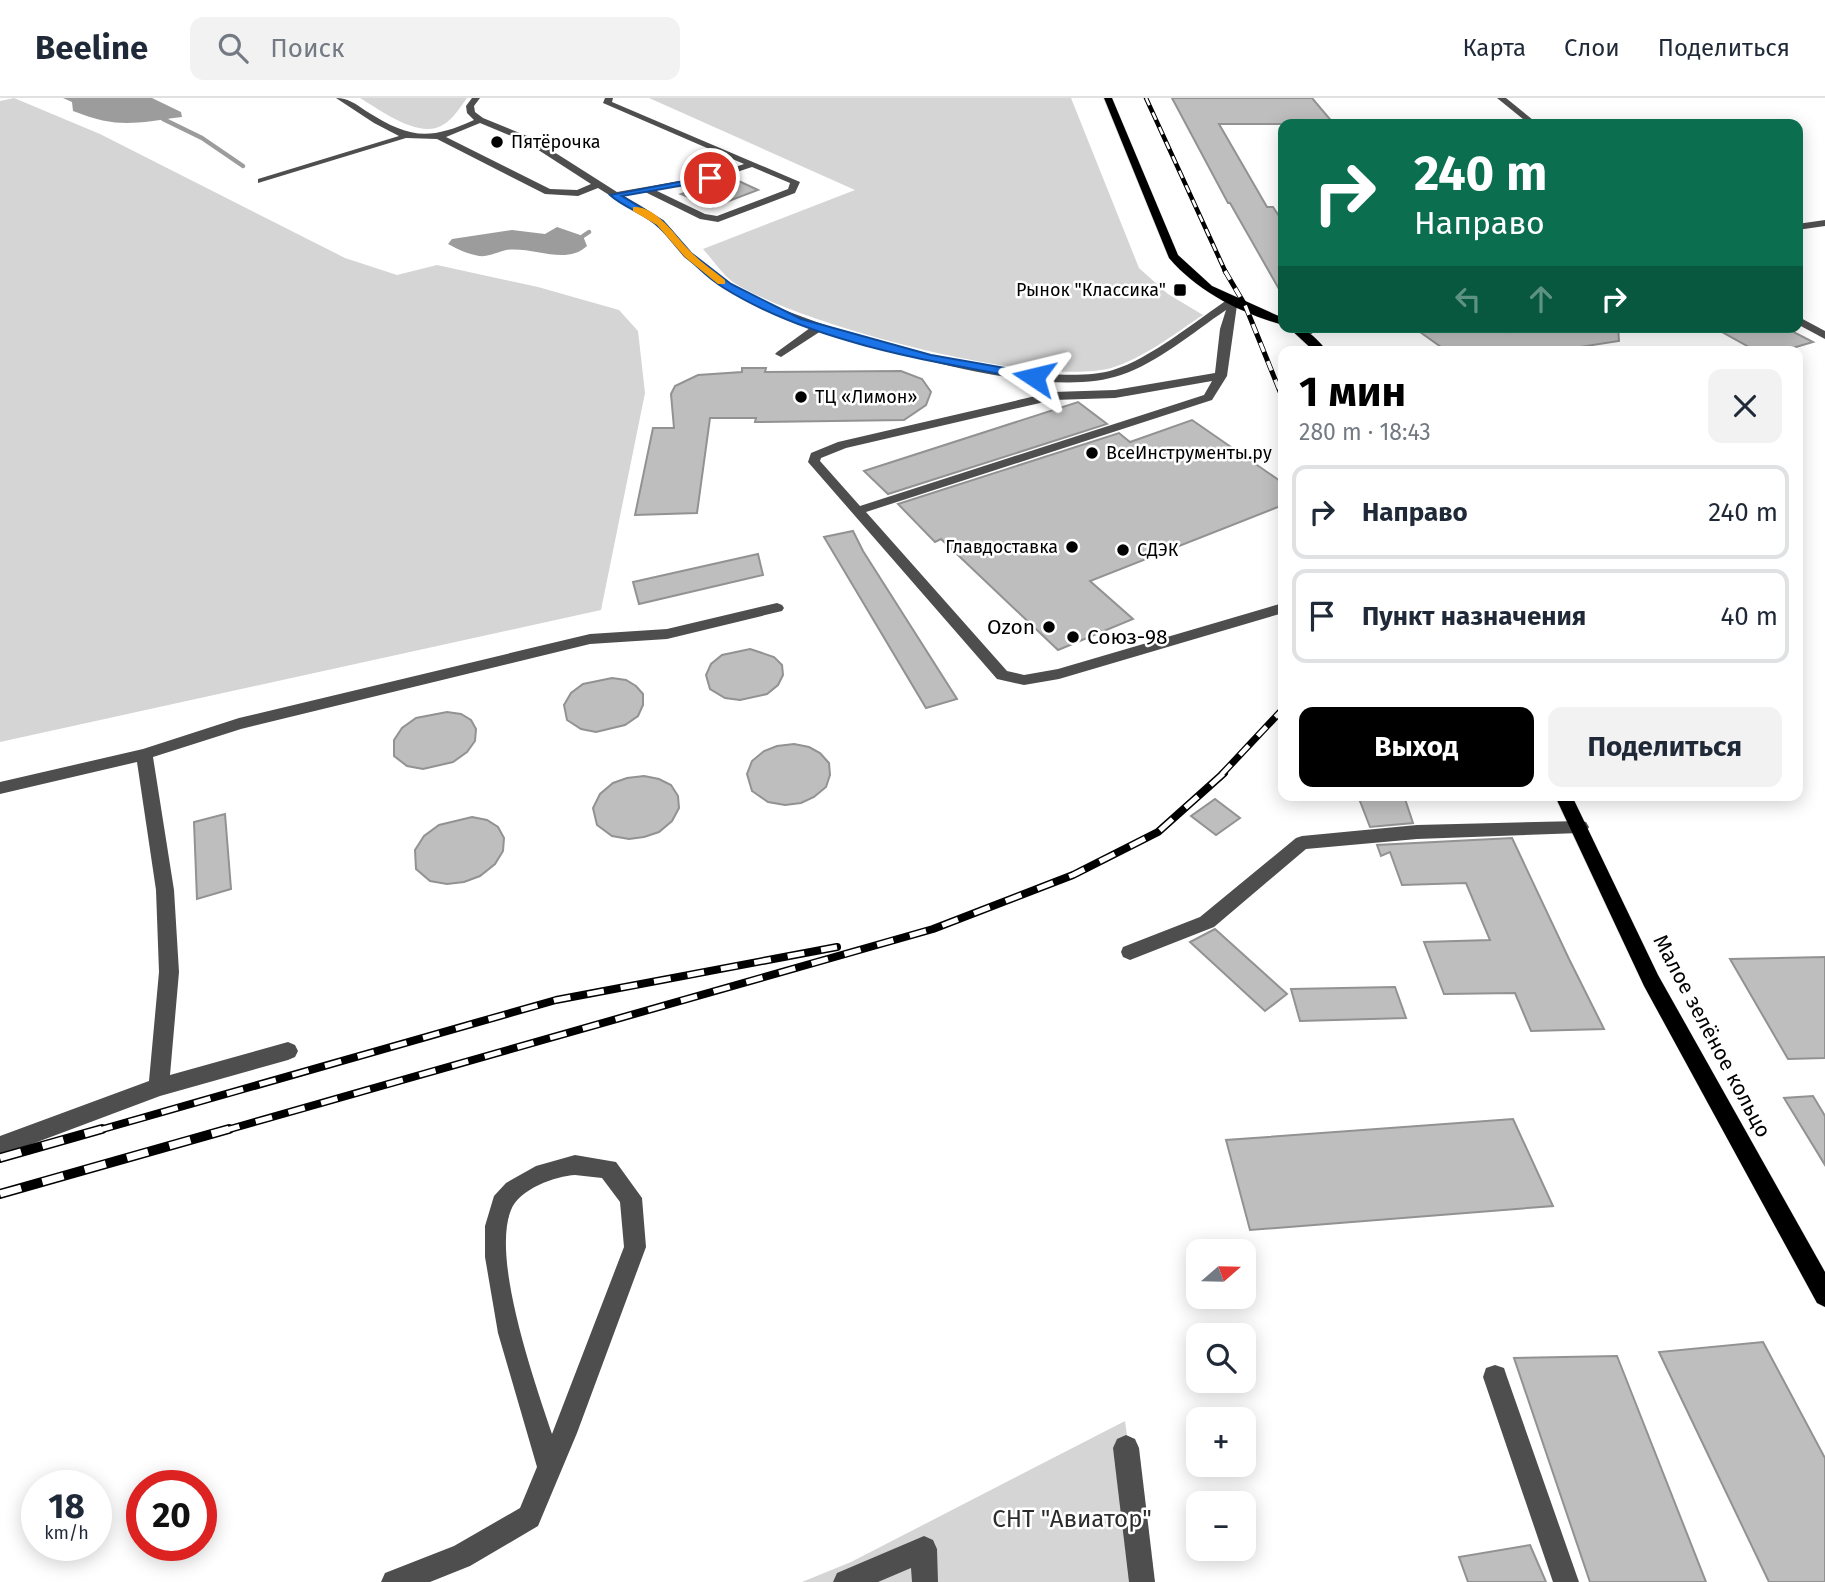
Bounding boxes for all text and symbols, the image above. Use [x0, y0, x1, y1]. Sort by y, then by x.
search box [190, 17, 680, 80]
text: Beeline [35, 28, 148, 68]
icon: search [214, 29, 252, 67]
text: Поиск [270, 33, 344, 64]
text: Карта [1462, 34, 1526, 62]
text: Слои [1564, 34, 1620, 62]
text: Поделиться [1658, 34, 1790, 62]
place label: Пятёрочка [511, 131, 601, 153]
marker: Пятёрочка [489, 134, 505, 150]
text: 240 m [1414, 144, 1547, 203]
icon: right [1299, 147, 1390, 238]
pin [680, 148, 740, 208]
icon: arrive [691, 159, 729, 197]
text: Направо [1414, 204, 1545, 242]
place label: Рынок "Классика" [1016, 279, 1166, 301]
icon: left [1449, 280, 1487, 318]
icon: ahead [1522, 280, 1560, 318]
icon: right [1595, 280, 1633, 318]
marker: Рынок "Классика" [1172, 282, 1188, 298]
position arrow [997, 340, 1071, 414]
text: 1 мин [1299, 367, 1406, 417]
button: close [1708, 369, 1782, 443]
place label: ТЦ «Лимон» [815, 386, 918, 408]
marker: ТЦ «Лимон» [793, 389, 809, 405]
text: 280 m · 18:43 [1299, 418, 1431, 446]
place label: ВсеИнструменты.ру [1106, 442, 1272, 464]
marker: ВсеИнструменты.ру [1084, 445, 1100, 461]
icon: right [1303, 493, 1341, 531]
text: Направо [1362, 497, 1468, 528]
text: 240 m [1708, 497, 1778, 528]
place label: Главдоставка [945, 536, 1058, 558]
marker: Главдоставка [1064, 539, 1080, 555]
place label: СДЭК [1137, 539, 1179, 561]
marker: СДЭК [1115, 542, 1131, 558]
icon: arrive [1303, 597, 1341, 635]
text: Пункт назначения [1362, 601, 1586, 632]
text: 40 m [1720, 601, 1778, 632]
place label: Ozon [987, 614, 1035, 640]
marker: Ozon [1041, 619, 1057, 635]
place label: Союз-98 [1087, 624, 1168, 650]
marker: Союз-98 [1065, 629, 1081, 645]
button: Выход [1299, 707, 1534, 787]
button: Поделиться [1548, 707, 1782, 787]
street label: Малое зелёное кольцо [1647, 930, 1777, 1142]
north arrow [1186, 1239, 1256, 1309]
map controls [1186, 1239, 1256, 1561]
button: search [1186, 1323, 1256, 1393]
button: + [1186, 1407, 1256, 1477]
speed limit sign: 20 [126, 1470, 217, 1561]
text: 18 [48, 1485, 85, 1527]
button: − [1186, 1491, 1256, 1561]
park label: СНТ "Авиатор" [992, 1505, 1152, 1533]
text: km/h [44, 1522, 89, 1544]

